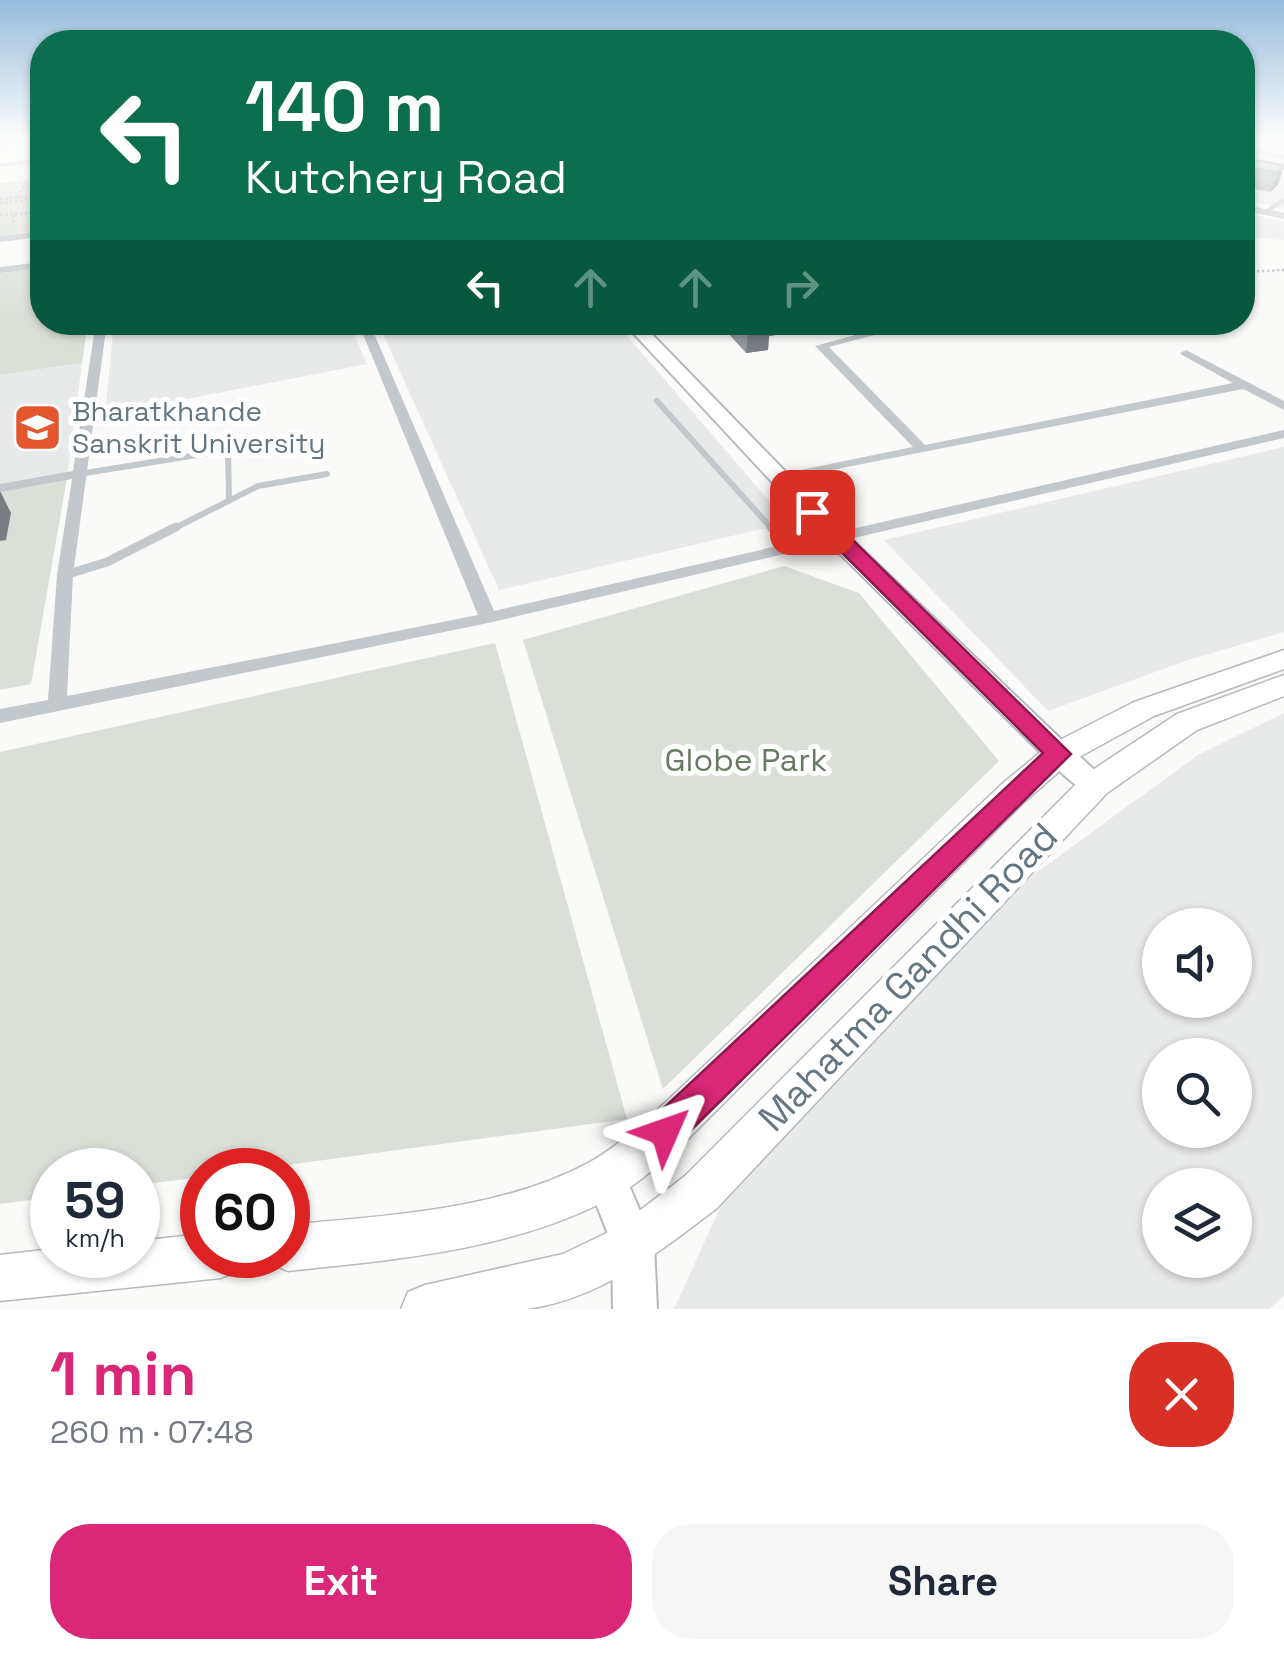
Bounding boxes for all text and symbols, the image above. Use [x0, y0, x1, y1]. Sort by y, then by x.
text: 140 m [245, 62, 444, 151]
icon: left [80, 70, 210, 200]
text: Kutchery Road [245, 149, 567, 206]
icon: left [458, 260, 513, 315]
icon: ahead [563, 260, 618, 315]
icon: ahead [668, 260, 723, 315]
icon: right [773, 260, 828, 315]
place label: Bharatkhande Sanskrit University [72, 393, 325, 461]
school or university icon: Bharatkhande Sanskrit University [11, 401, 63, 453]
pin [770, 470, 855, 555]
icon: arrive [785, 485, 840, 540]
park label: Globe Park [664, 740, 828, 780]
street label: Mahatma Gandhi Road [748, 813, 1068, 1141]
map controls [1142, 908, 1252, 1278]
button: sound [1142, 908, 1252, 1018]
button: search [1142, 1038, 1252, 1148]
position arrow [613, 1080, 717, 1184]
speed limit sign: 60 [180, 1148, 310, 1278]
button: layers [1142, 1168, 1252, 1278]
text: 59 [65, 1169, 125, 1233]
text: km/h [65, 1222, 125, 1254]
text: 1 min [50, 1336, 197, 1413]
button: close [1129, 1342, 1234, 1447]
text: 260 m · 07:48 [50, 1412, 254, 1452]
button: Exit [50, 1524, 632, 1639]
button: Share [652, 1524, 1234, 1639]

